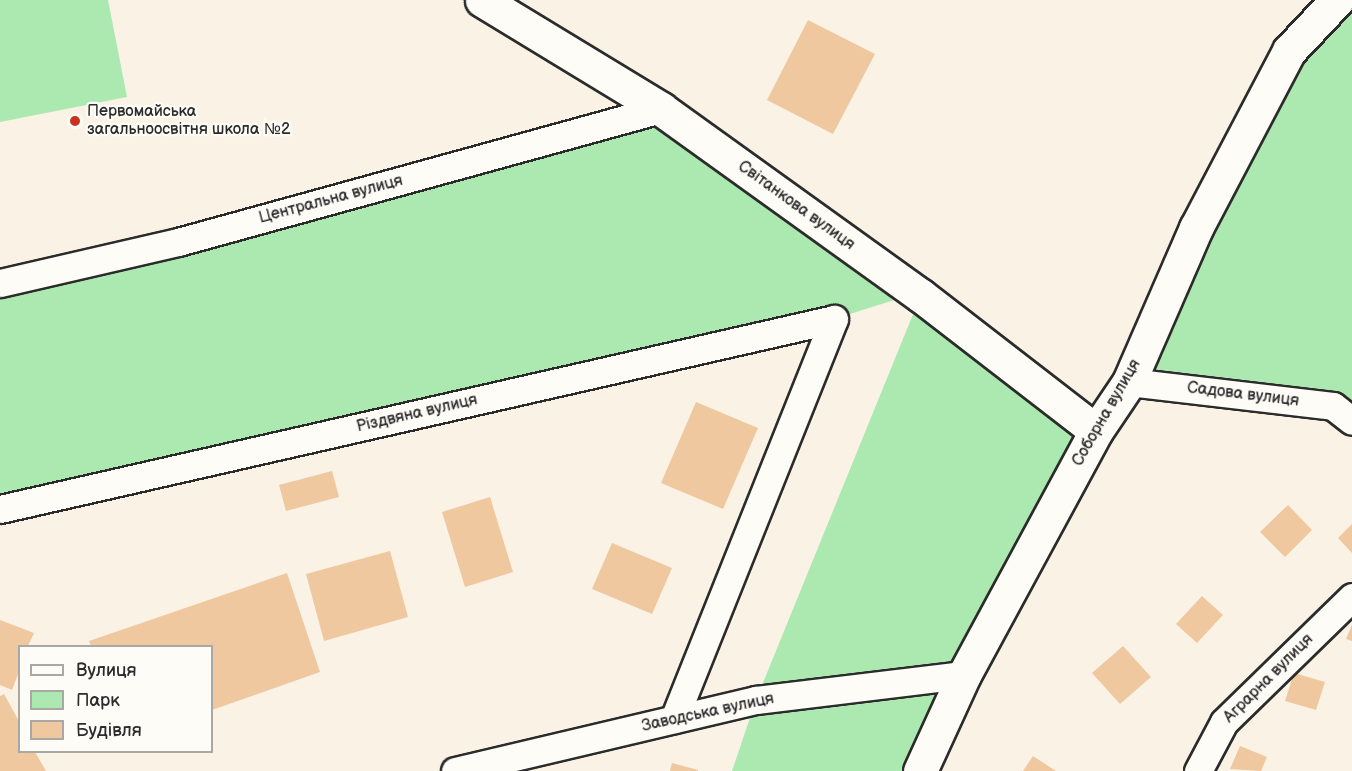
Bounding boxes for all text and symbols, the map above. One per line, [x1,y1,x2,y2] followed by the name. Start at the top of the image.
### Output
[87,102,290,140] place label: Первомайська загальноосвітня школа №2
[68,114,82,128] marker: Первомайська загальноосвітня школа №2
[734,157,858,255] street label: Світанкова вулиця
[257,172,405,228] street label: Центральна вулиця
[1069,356,1145,470] street label: Соборна вулиця
[1186,379,1300,411] street label: Садова вулиця
[355,391,479,437] street label: Різдвяна вулиця
[1220,630,1318,728] street label: Аграрна вулиця
[18,645,213,753] legend
[76,660,137,681] text: Вулиця
[76,690,120,711] text: Парк
[640,690,776,736] street label: Заводська вулиця
[76,720,142,741] text: Будівля

